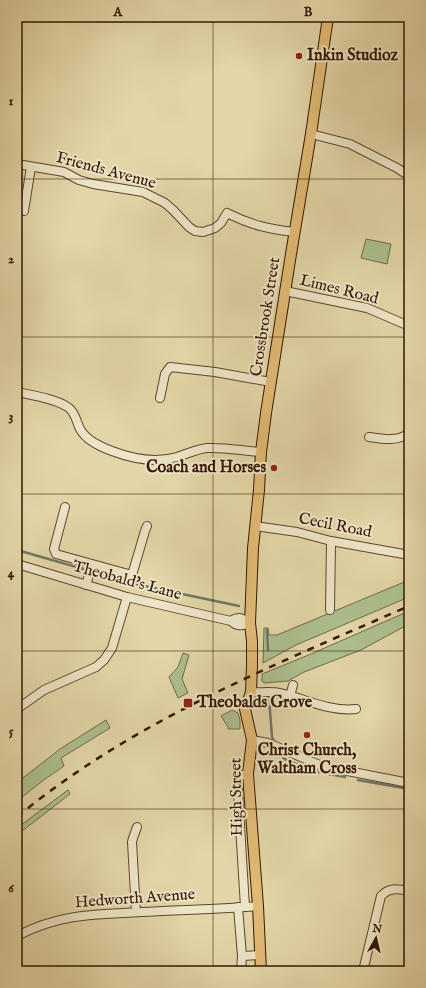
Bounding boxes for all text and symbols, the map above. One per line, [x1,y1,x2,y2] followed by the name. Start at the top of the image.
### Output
[113,4,124,21] text: A
[304,4,313,21] text: B
[307,46,399,66] place label: Inkin Studioz
[294,51,304,61] marker: Inkin Studioz
[9,93,14,110] text: 1
[54,148,158,194] street label: Friends Avenue
[8,251,14,268] text: 2
[247,255,285,378] street label: Crossbrook Street
[297,271,381,310] street label: Limes Road
[9,408,14,425] text: 3
[146,458,266,478] place label: Coach and Horses
[269,463,279,473] marker: Coach and Horses
[297,509,374,543] street label: Cecil Road
[70,557,184,605] street label: Theobald's Lane
[8,565,15,582] text: 4
[196,693,313,713] place label: Theobalds Grove
[182,697,194,709] marker: Theobalds Grove
[9,723,14,740] text: 5
[302,730,312,740] marker: Christ Church, Waltham Cross
[256,741,357,779] place label: Christ Church, Waltham Cross
[226,757,248,836] street label: High Street
[8,880,14,897] text: 6
[74,885,196,913] street label: Hedworth Avenue
[356,918,396,958] north arrow
[371,921,383,937] text: N

